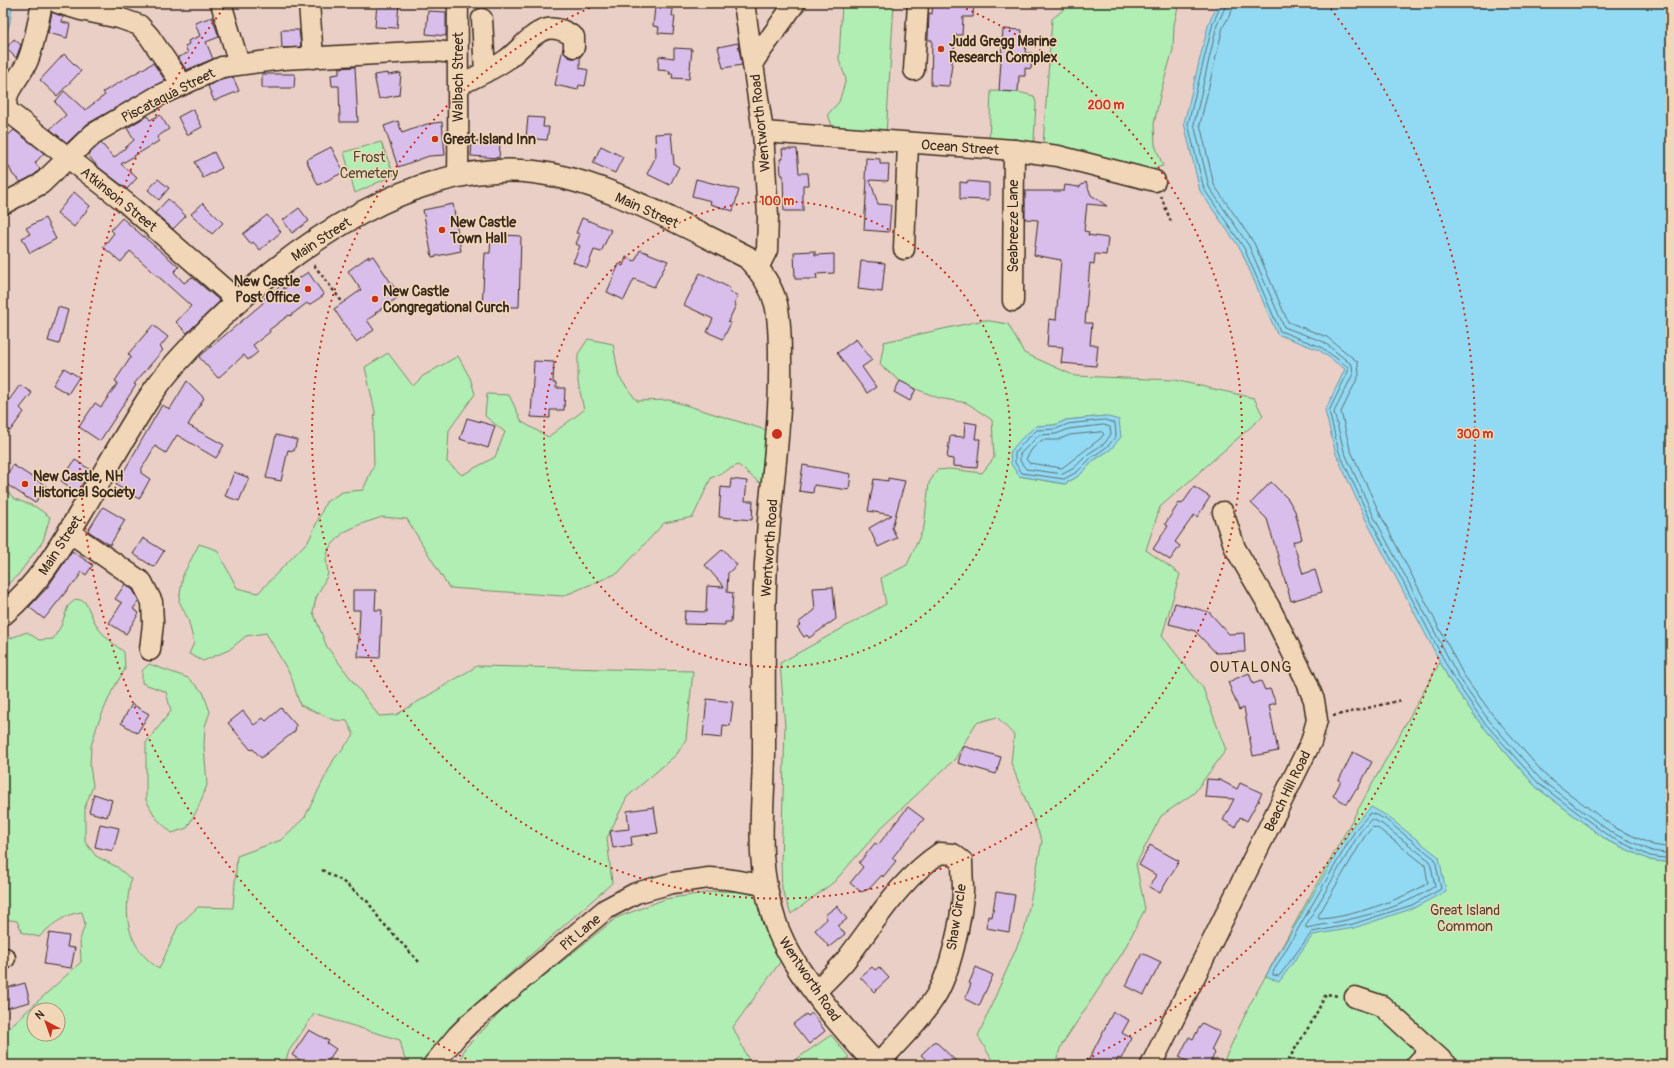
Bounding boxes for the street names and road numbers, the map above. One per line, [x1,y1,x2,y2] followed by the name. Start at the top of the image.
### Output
[450,32,467,122] street label: Walbach Street
[119,64,218,126] street label: Piscataqua Street
[747,73,774,173] street label: Wentworth Road
[920,136,1000,159] street label: Ocean Street
[77,163,160,236] street label: Atkinson Street
[1005,179,1022,273] street label: Seabreeze Lane
[612,189,682,232] street label: Main Street
[288,214,355,265] street label: Main Street
[758,498,781,598] street label: Wentworth Road
[35,512,86,578] street label: Main Street
[1260,748,1314,835] street label: Beach Hill Road
[943,882,970,952] street label: Shaw Circle
[557,910,604,954] street label: Pit Lane
[775,934,844,1025] street label: Wentworth Road

